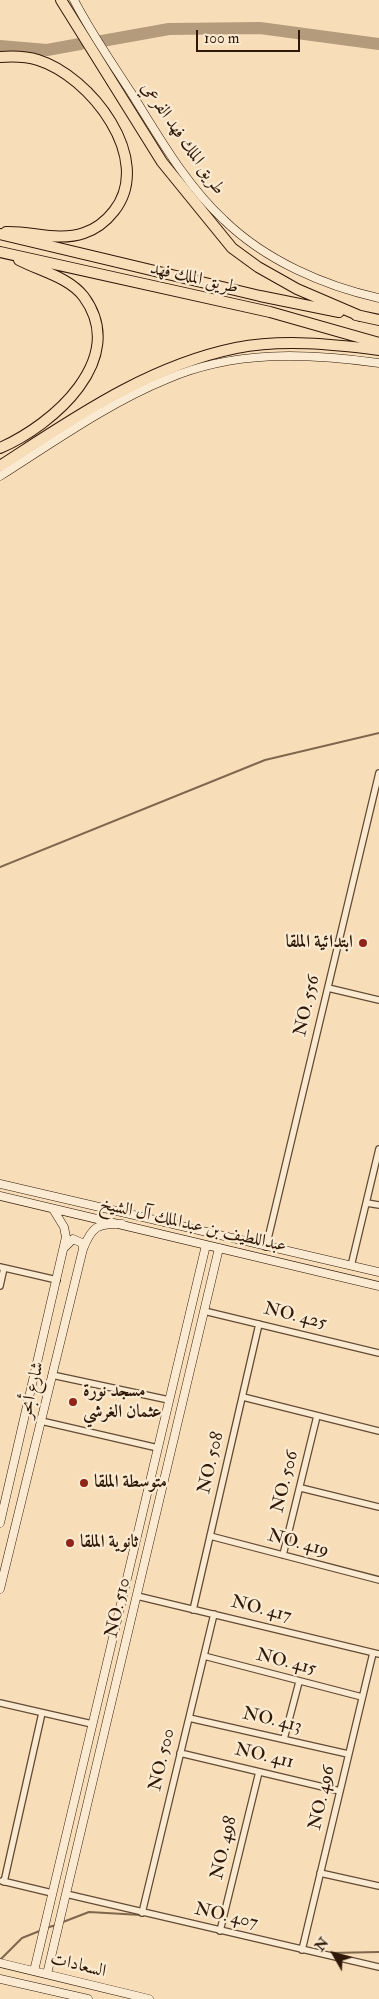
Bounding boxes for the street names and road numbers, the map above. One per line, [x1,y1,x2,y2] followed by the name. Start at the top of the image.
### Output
[135,78,229,200] street label: طريق الملك فهد الفرعي
[148,258,240,300] street label: طريق الملك فهد
[290,973,326,1039] street label: NO. 556
[97,1194,289,1258] street label: عبداللطيف بن عبدالملك آل الشيخ
[261,1299,329,1335] street label: NO. 425
[16,1360,50,1420] street label: شارع أبحر
[194,1430,230,1496] street label: NO. 508
[268,1449,304,1515] street label: NO. 506
[265,1525,331,1563] street label: NO. 419
[102,1576,136,1640] street label: NO. 510
[229,1592,293,1628] street label: NO. 417
[254,1645,318,1681] street label: NO. 415
[240,1704,304,1738] street label: NO. 413
[145,1727,181,1793] street label: NO. 500
[232,1740,296,1774] street label: NO. 411
[305,1764,341,1832] street label: NO. 496
[207,1814,243,1882] street label: NO. 498
[192,1899,260,1935] street label: NO. 407
[48,1949,108,1983] street label: السعادات

